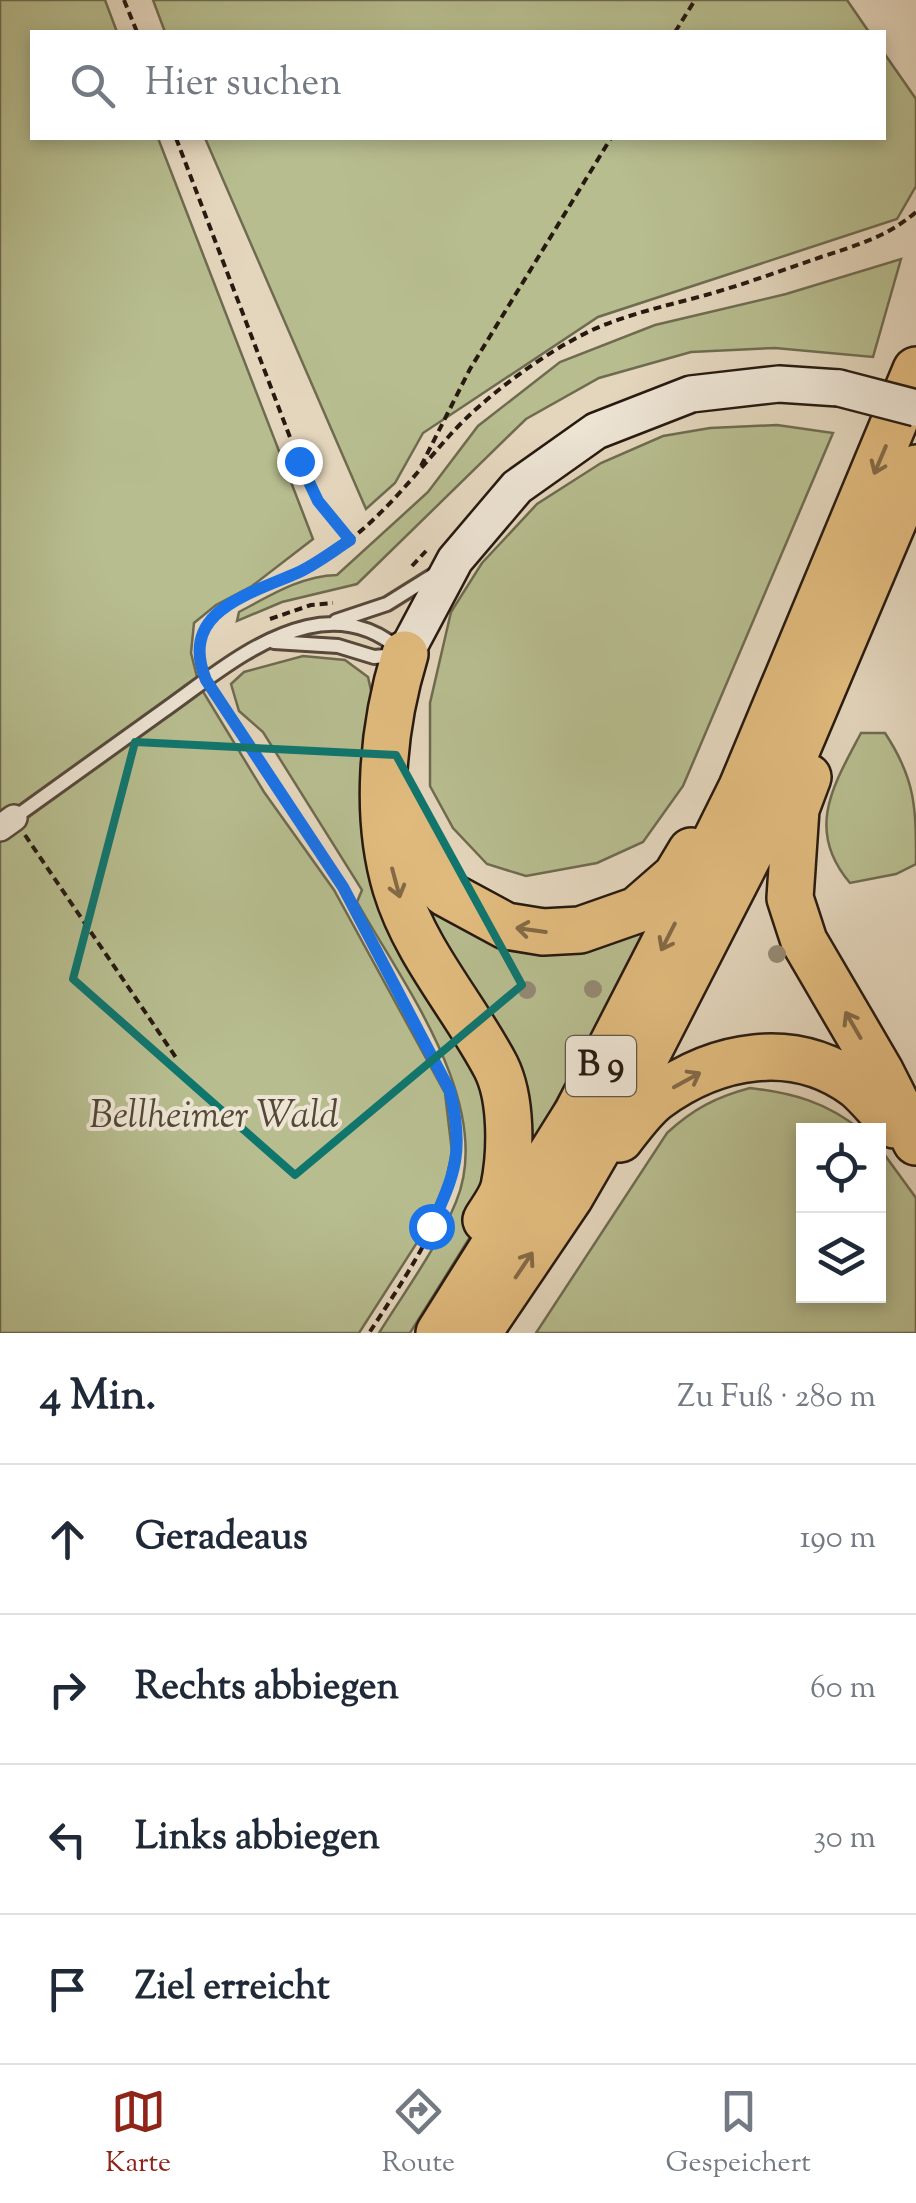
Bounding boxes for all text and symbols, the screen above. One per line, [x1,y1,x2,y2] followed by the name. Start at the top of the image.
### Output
[30,30,886,140] search box
[65,58,120,113] icon: search
[145,58,342,112] text: Hier suchen
[277,439,323,485] route end
[870,444,888,475] one-way arrow
[388,867,406,899] one-way arrow
[515,920,547,938] one-way arrow
[657,922,676,952] one-way arrow
[843,1011,863,1040] one-way arrow
[566,1036,636,1096] road number: B 9
[672,1069,701,1089] one-way arrow
[90,1091,339,1145] park label: Bellheimer Wald
[796,1123,886,1303] map controls
[796,1123,886,1213] button: locate
[409,1204,455,1250] route start
[796,1213,886,1303] button: layers
[513,1252,534,1280] one-way arrow
[40,1368,156,1428] text: 4 Min.
[677,1375,876,1421] text: Zu Fuß · 280 m
[40,1512,95,1567] icon: ahead
[135,1512,308,1566] text: Geradeaus
[800,1516,876,1562] text: 190 m
[40,1662,95,1717] icon: right
[135,1662,399,1716] text: Rechts abbiegen
[810,1666,876,1712] text: 60 m
[40,1812,95,1867] icon: left
[135,1812,380,1866] text: Links abbiegen
[813,1816,876,1862] text: 30 m
[40,1962,95,2017] icon: arrive
[135,1962,330,2016] text: Ziel erreicht
[105,2084,171,2184] tab: Karte
[382,2084,455,2184] tab: Route
[666,2084,811,2184] tab: Gespeichert

